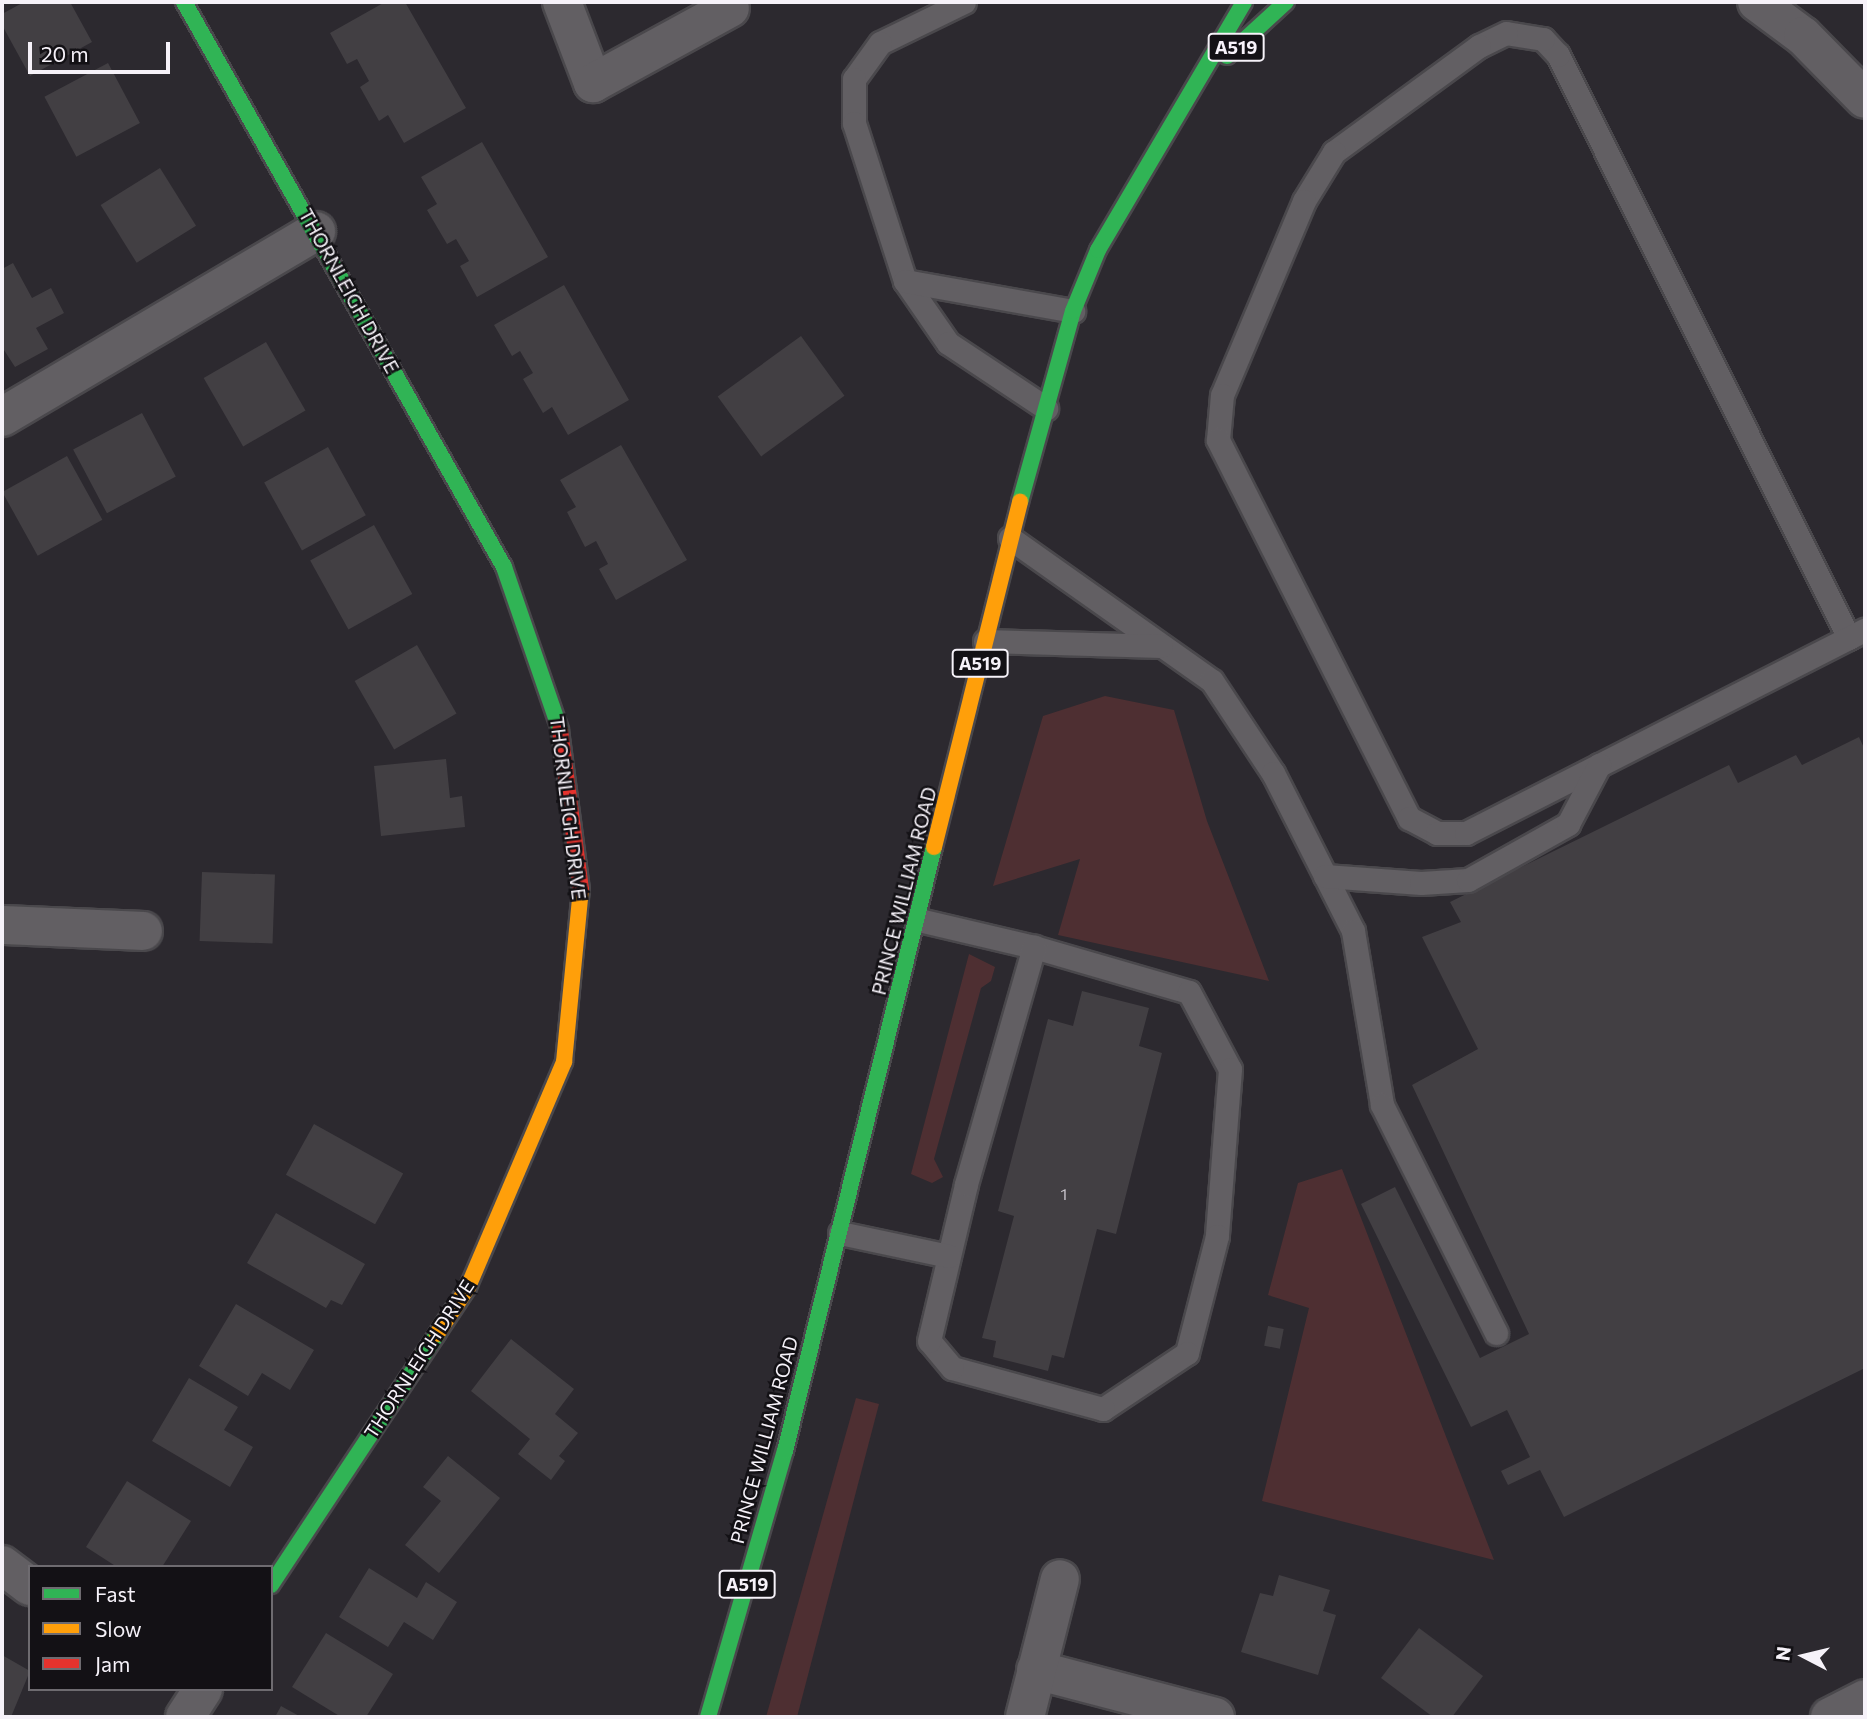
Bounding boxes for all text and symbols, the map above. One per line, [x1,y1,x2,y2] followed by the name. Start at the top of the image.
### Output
[32,28,173,72] scale bar
[1206,32,1266,62] road number: A519
[41,41,89,66] text: 20 m
[294,205,404,377] street label: THORNLEIGH DRIVE
[950,648,1010,678] road number: A519
[545,715,591,901] street label: THORNLEIGH DRIVE
[867,785,941,997] street label: PRINCE WILLIAM ROAD
[1061,1184,1067,1204] house number: 1
[359,1275,479,1443] street label: THORNLEIGH DRIVE
[725,1334,803,1546] street label: PRINCE WILLIAM ROAD
[28,1565,273,1691] legend
[717,1569,777,1598] road number: A519
[95,1581,136,1606] text: Fast
[95,1616,142,1641] text: Slow
[1769,1621,1839,1691] north arrow
[1770,1645,1795,1662] text: N
[95,1651,130,1676] text: Jam

